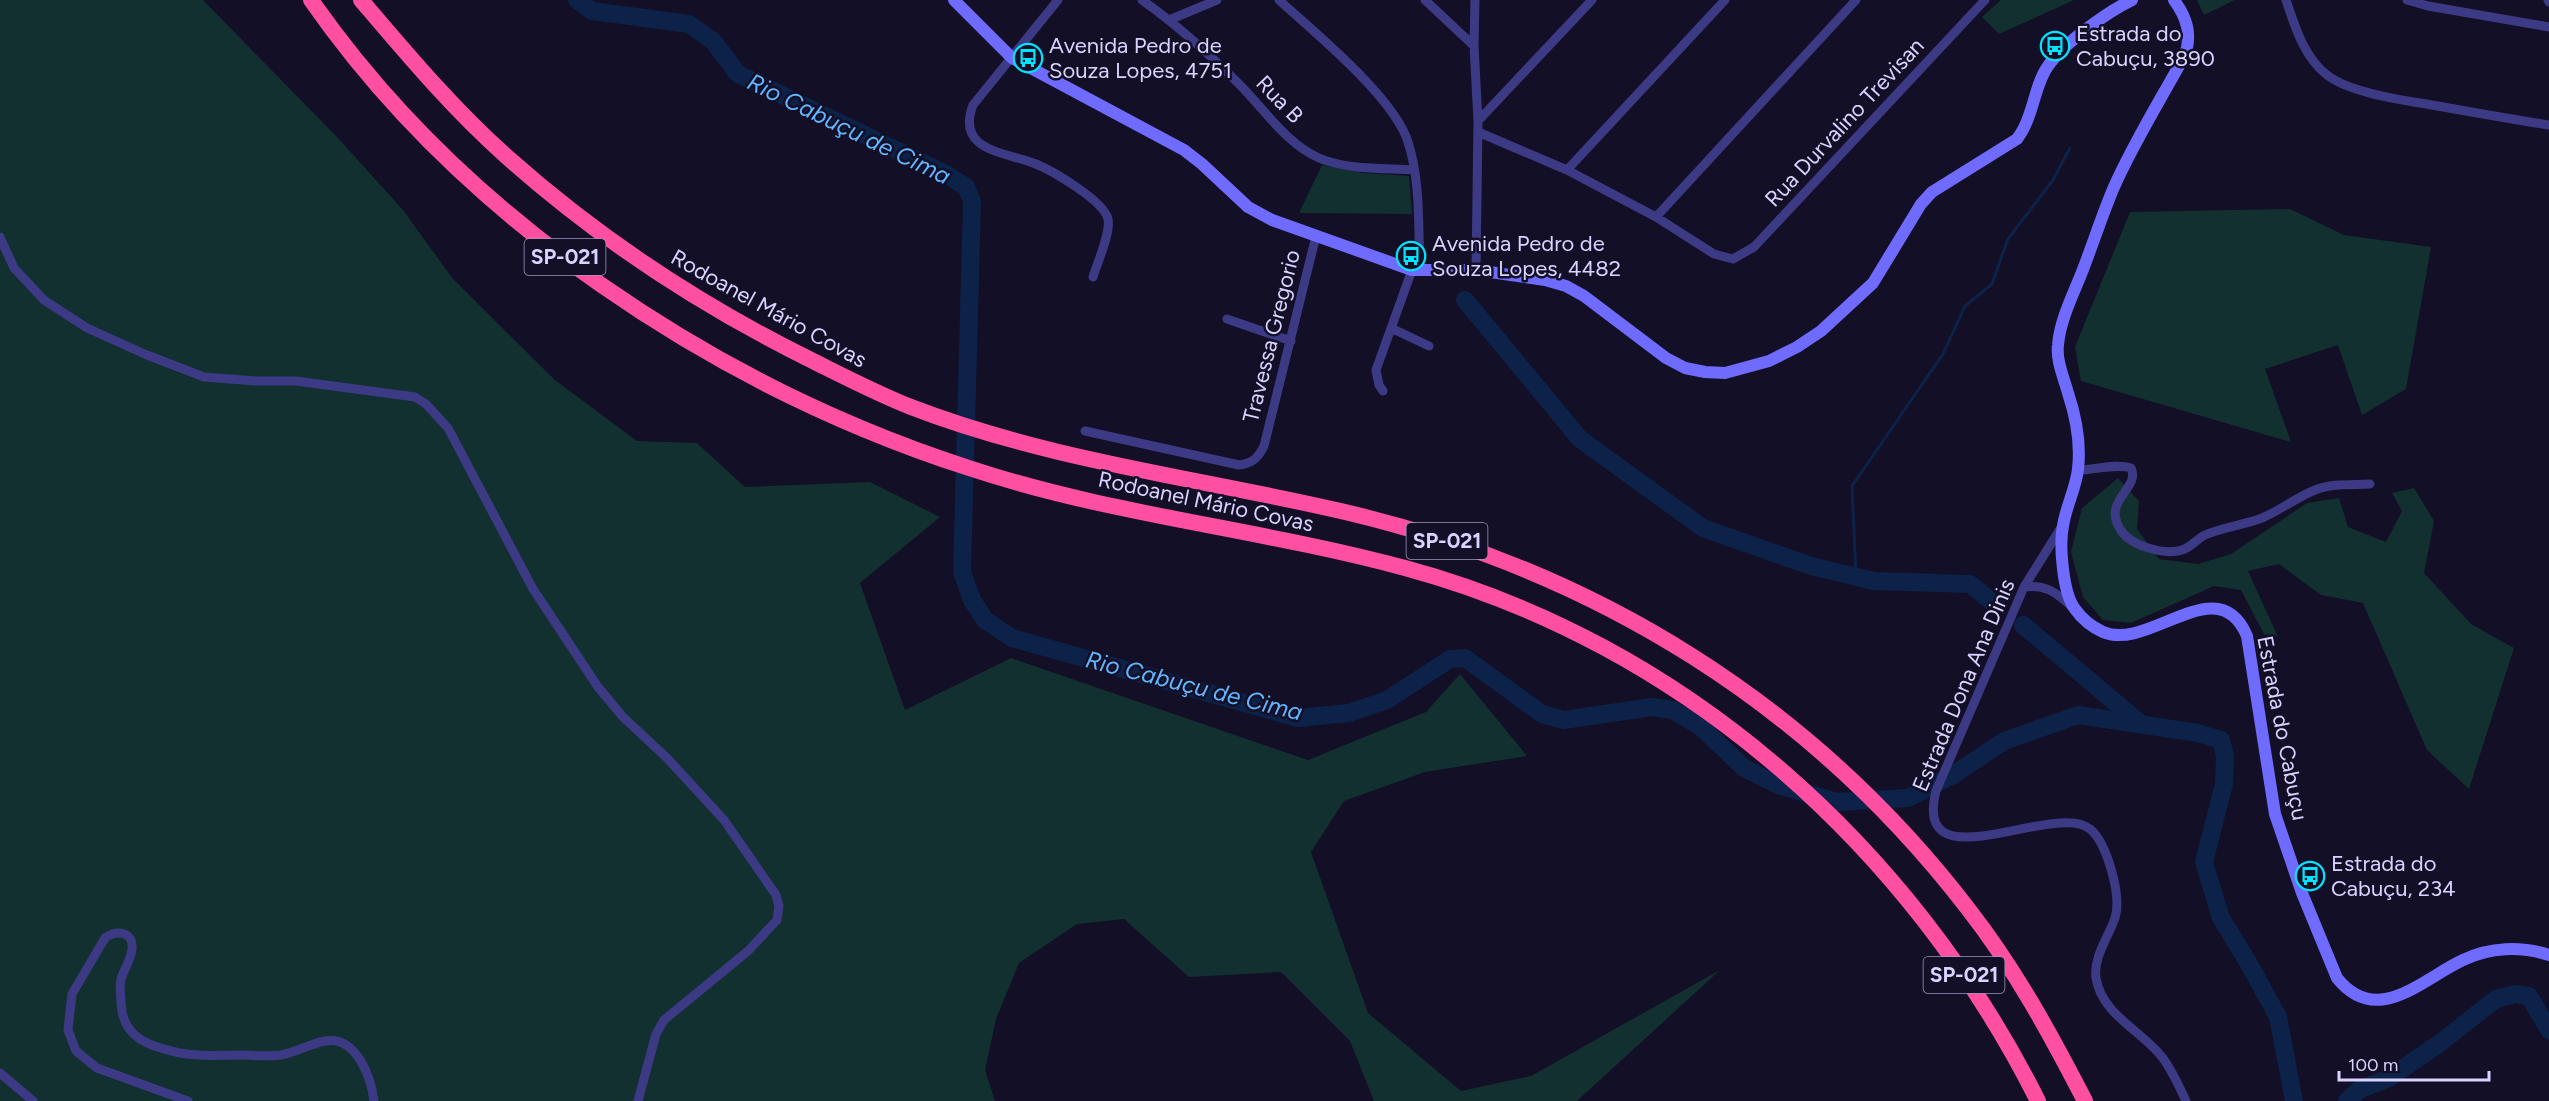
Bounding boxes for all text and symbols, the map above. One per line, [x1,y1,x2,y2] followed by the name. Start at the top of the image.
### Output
[2076,20,2215,72] place label: Estrada do Cabuçu, 3890
[2039,30,2071,62] bus stop icon: Estrada do Cabuçu, 3890
[1049,32,1232,84] place label: Avenida Pedro de Souza Lopes, 4751
[1759,32,1930,212] street label: Rua Durvalino Trevisan
[1012,42,1044,74] bus stop icon: Avenida Pedro de Souza Lopes, 4751
[743,67,955,190] water label: Rio Cabuçu de Cima
[1250,70,1309,129] street label: Rua B
[1432,230,1621,282] place label: Avenida Pedro de Souza Lopes, 4482
[524,239,606,275] road number: SP-021
[1395,240,1427,272] bus stop icon: Avenida Pedro de Souza Lopes, 4482
[666,243,871,373] street label: Rodoanel Mário Covas
[1237,247,1306,425] street label: Travessa Gregorio
[1096,465,1316,538] street label: Rodoanel Mário Covas
[1406,523,1488,559] road number: SP-021
[1906,575,2020,796] street label: Estrada Dona Ana Dinis
[2251,634,2314,823] street label: Estrada do Cabuçu
[1083,645,1305,726] water label: Rio Cabuçu de Cima
[2331,850,2456,902] place label: Estrada do Cabuçu, 234
[2294,860,2326,892] bus stop icon: Estrada do Cabuçu, 234
[1924,957,2004,993] road number: SP-021
[2339,1044,2489,1082] scale bar
[2348,1054,2398,1076] text: 100 m

